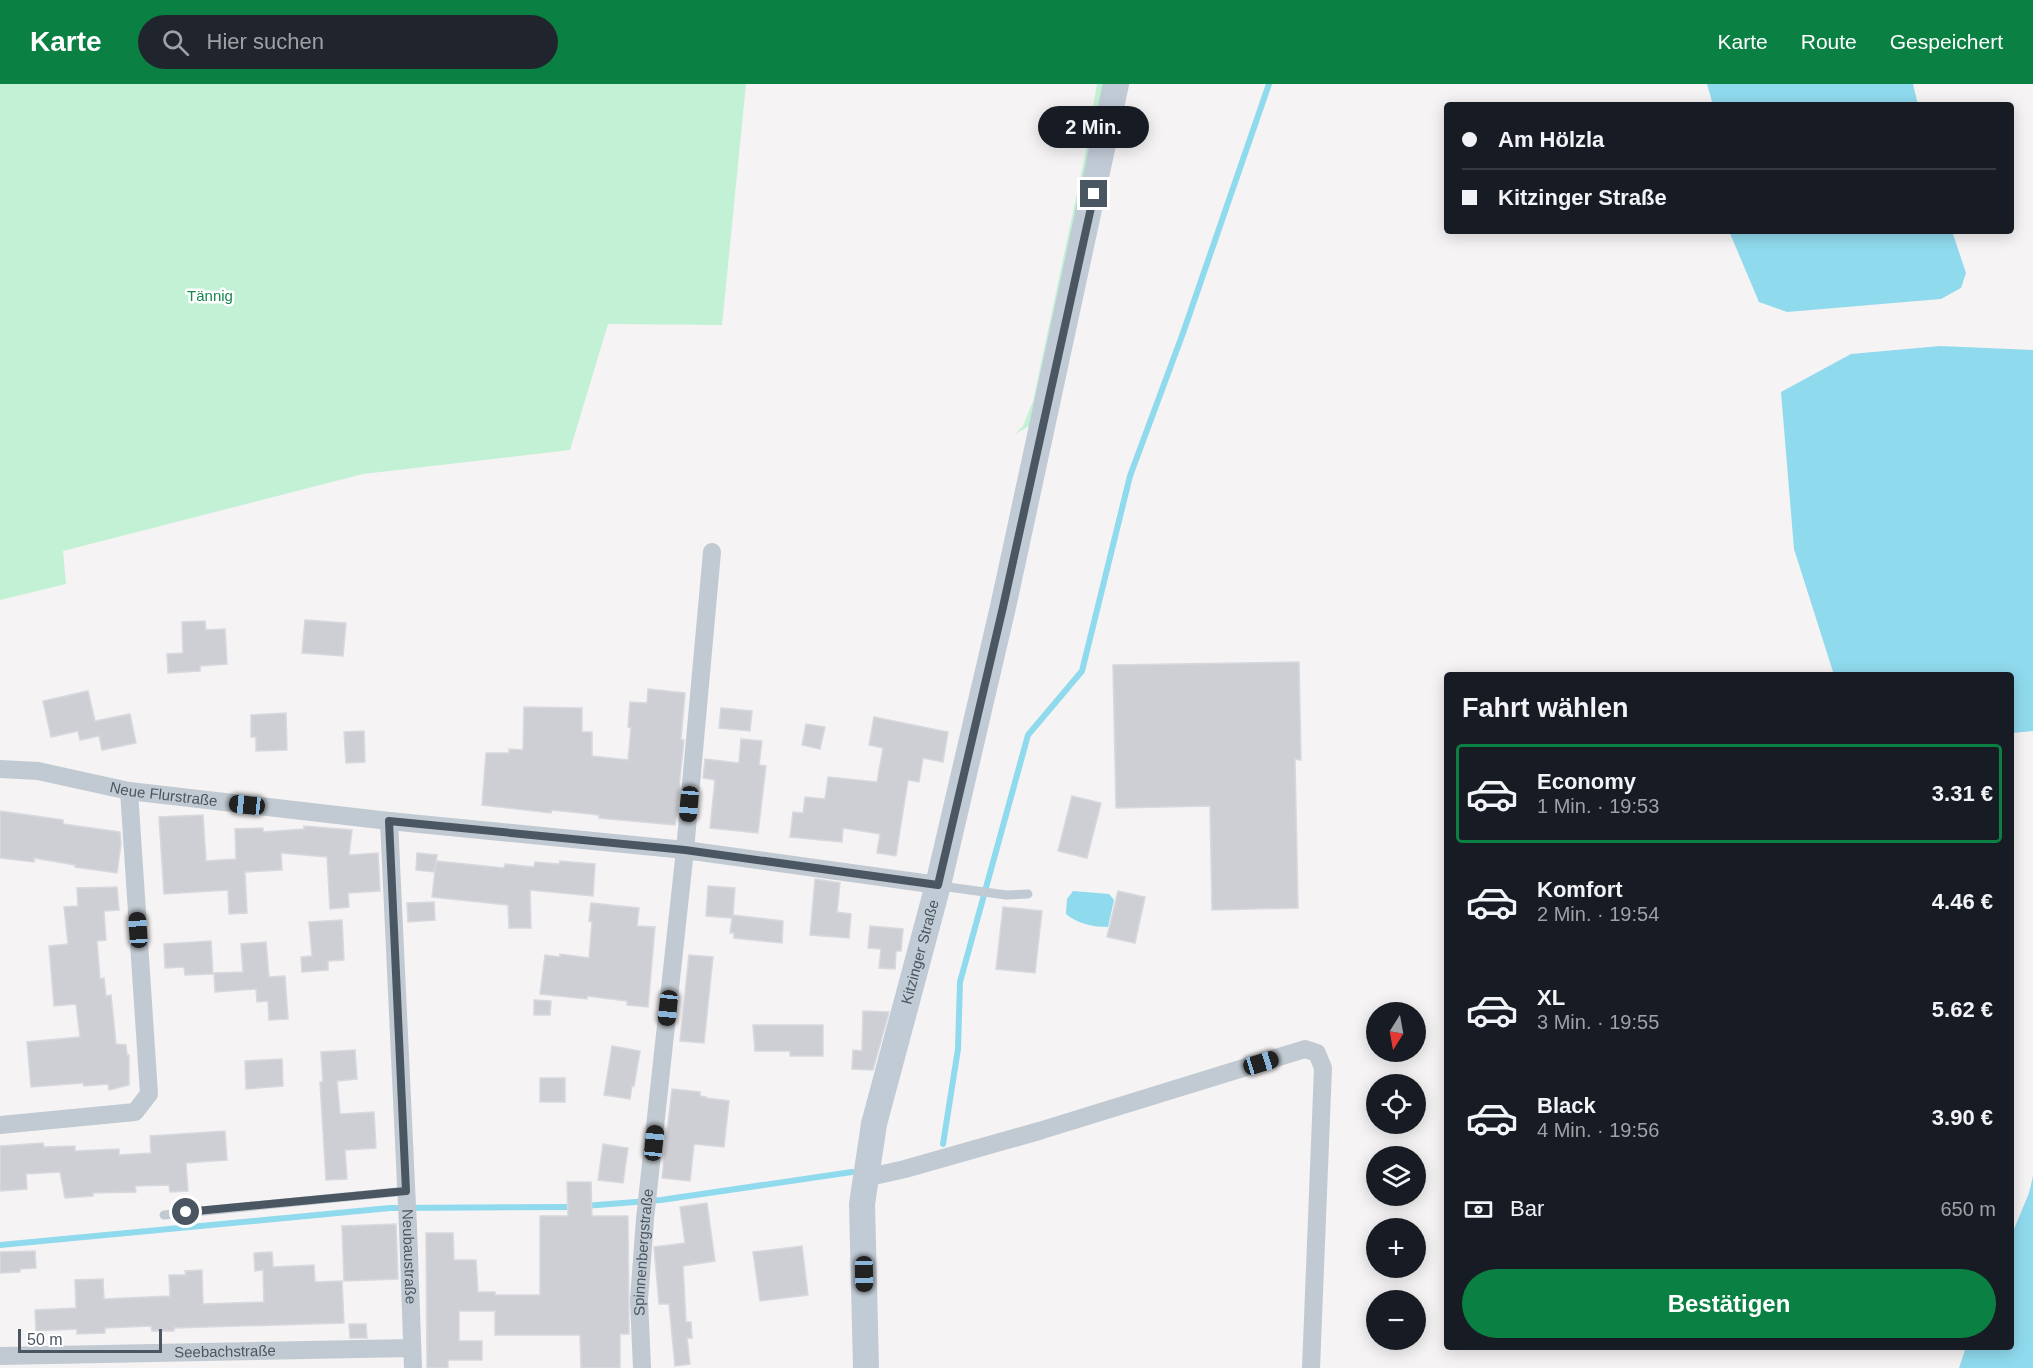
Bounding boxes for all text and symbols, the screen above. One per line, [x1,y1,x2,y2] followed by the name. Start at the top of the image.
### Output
[138,15,558,69] search box
[30,26,102,57] text: Karte
[159,26,192,59] icon: search
[207,29,324,54] text: Hier suchen
[1718,30,1768,53] text: Karte
[1801,30,1857,53] text: Route
[1890,30,2003,53] text: Gespeichert
[1038,107,1150,149] callout: 2 Min.
[1065,116,1122,138] text: 2 Min.
[1498,127,1604,152] text: Am Hölzla
[1080,180,1107,207] route end
[1498,185,1667,210] text: Kitzinger Straße
[187,287,233,304] park label: Tännig
[1462,693,1629,723] text: Fahrt wählen
[1465,767,1519,821] icon: car
[1537,769,1636,794] text: Economy
[108,778,218,809] street label: Neue Flurstraße
[1932,781,1993,806] text: 3.31 €
[678,785,700,823] car
[228,794,266,816] car
[1537,795,1659,817] text: 1 Min. · 19:53
[1465,875,1519,929] icon: car
[1537,877,1623,902] text: Komfort
[1932,889,1993,914] text: 4.46 €
[897,898,942,1006] street label: Kitzinger Straße
[1537,903,1659,925] text: 2 Min. · 19:54
[128,911,148,949] car
[1465,983,1519,1037] icon: car
[1537,985,1565,1010] text: XL
[657,989,679,1027] car
[1932,997,1993,1022] text: 5.62 €
[1366,1002,1426,1062] north arrow
[1366,1002,1426,1350] map controls
[1537,1011,1659,1033] text: 3 Min. · 19:55
[1241,1049,1281,1077] car
[1366,1074,1426,1134] button: locate
[1465,1091,1519,1145] icon: car
[1537,1093,1596,1118] text: Black
[1932,1105,1993,1130] text: 3.90 €
[1537,1119,1659,1141] text: 4 Min. · 19:56
[643,1124,665,1162] car
[1366,1146,1426,1206] button: layers
[630,1188,656,1316] street label: Spinnenbergstraße
[1462,1193,1495,1226] icon: cash
[1510,1196,1544,1221] text: Bar
[172,1198,199,1225] route start
[1940,1198,1996,1220] text: 650 m
[399,1209,420,1304] street label: Neubaustraße
[1366,1218,1426,1278] button: +
[855,1256,873,1292] car
[1462,1269,1996,1338] button: Bestätigen
[1366,1290,1426,1350] button: −
[18,1326,162,1354] scale bar
[27,1331,63,1348] text: 50 m
[174,1342,276,1361] street label: Seebachstraße

